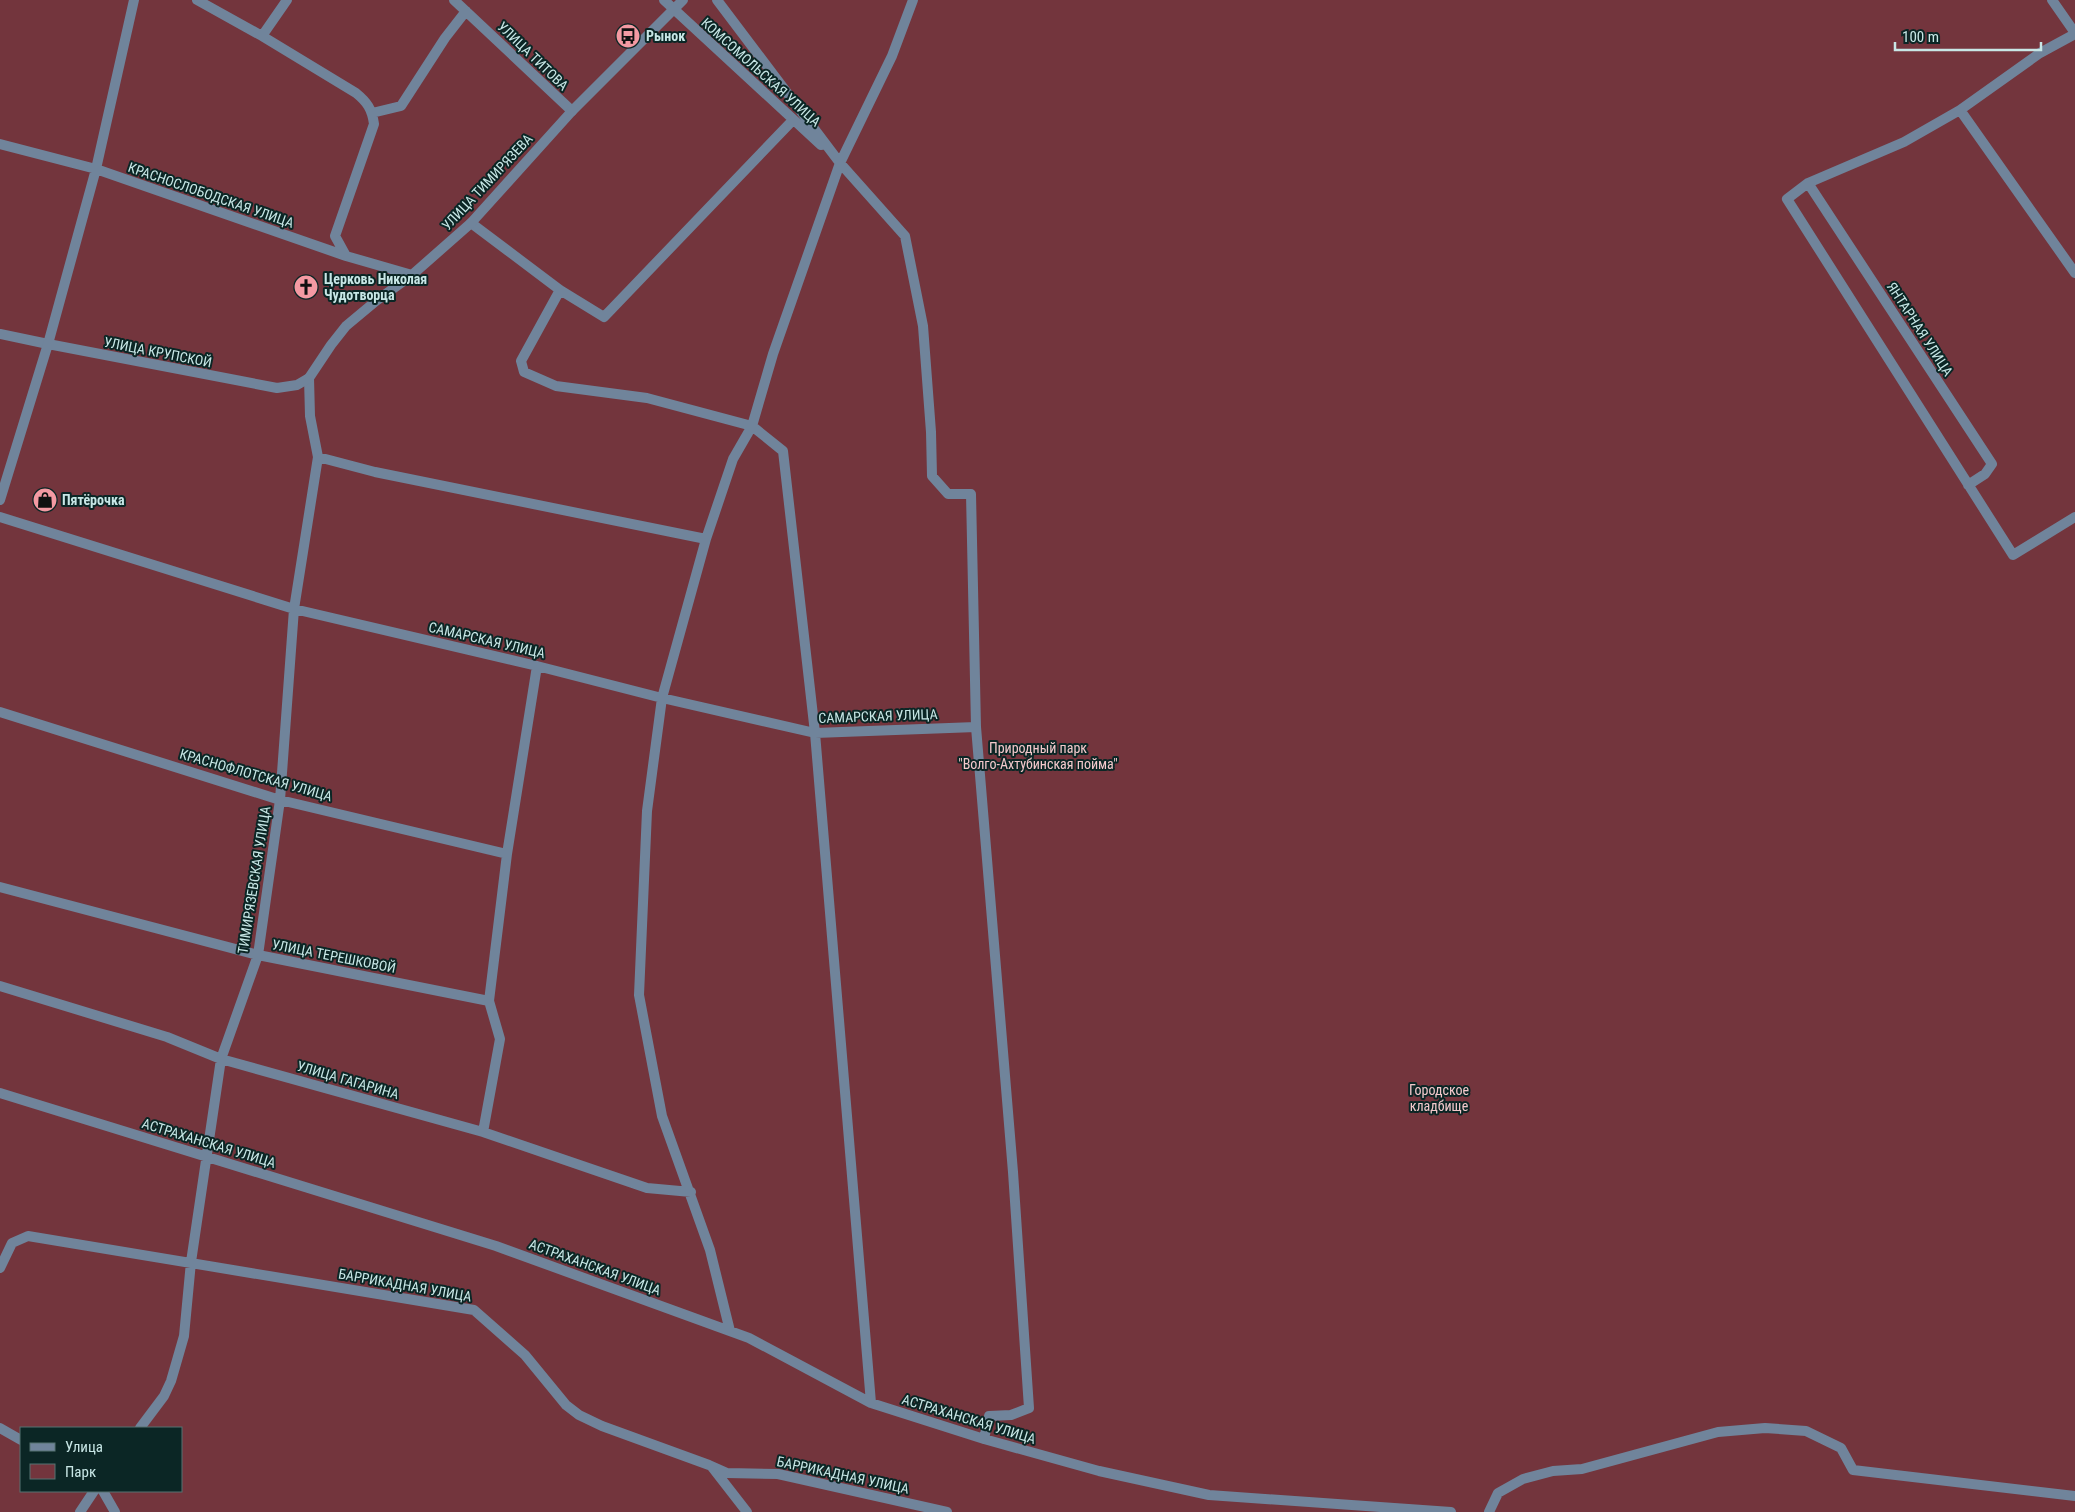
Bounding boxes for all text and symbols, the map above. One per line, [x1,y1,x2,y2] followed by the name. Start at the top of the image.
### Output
[698,14,824,130] street label: КОМСОМОЛЬСКАЯ УЛИЦА
[494,18,572,94] street label: УЛИЦА ТИТОВА
[1895,20,2041,52] scale bar
[615,23,641,49] bus stop icon: Рынок
[646,28,685,44] place label: Рынок
[1902,28,1939,46] text: 100 m
[438,131,536,233] street label: УЛИЦА ТИМИРЯЗЕВА
[126,159,296,231] street label: КРАСНОСЛОБОДСКАЯ УЛИЦА
[324,271,427,303] place label: Церковь Николая Чудотворца
[293,274,319,300] church icon: Церковь Николая Чудотворца
[1884,279,1956,379] street label: ЯНТАРНАЯ УЛИЦА
[103,334,213,370] street label: УЛИЦА КРУПСКОЙ
[32,487,58,513] shop icon: Пятёрочка
[62,492,125,508] place label: Пятёрочка
[427,619,547,661] street label: САМАРСКАЯ УЛИЦА
[818,706,938,726] street label: САМАРСКАЯ УЛИЦА
[958,740,1118,772] park label: Природный парк "Волго-Ахтубинская пойма"
[178,746,334,804] street label: КРАСНОФЛОТСКАЯ УЛИЦА
[234,805,274,955] street label: ТИМИРЯЗЕВСКАЯ УЛИЦА
[271,936,397,976] street label: УЛИЦА ТЕРЕШКОВОЙ
[295,1058,401,1102] street label: УЛИЦА ГАГАРИНА
[1409,1082,1470,1114] park label: Городское кладбище
[140,1115,278,1171] street label: АСТРАХАНСКАЯ УЛИЦА
[527,1236,663,1298] street label: АСТРАХАНСКАЯ УЛИЦА
[337,1265,473,1305] street label: БАРРИКАДНАЯ УЛИЦА
[900,1391,1038,1447] street label: АСТРАХАНСКАЯ УЛИЦА
[20,1427,182,1492] legend
[65,1438,103,1456] text: Улица
[775,1453,911,1497] street label: БАРРИКАДНАЯ УЛИЦА
[65,1463,96,1481] text: Парк

